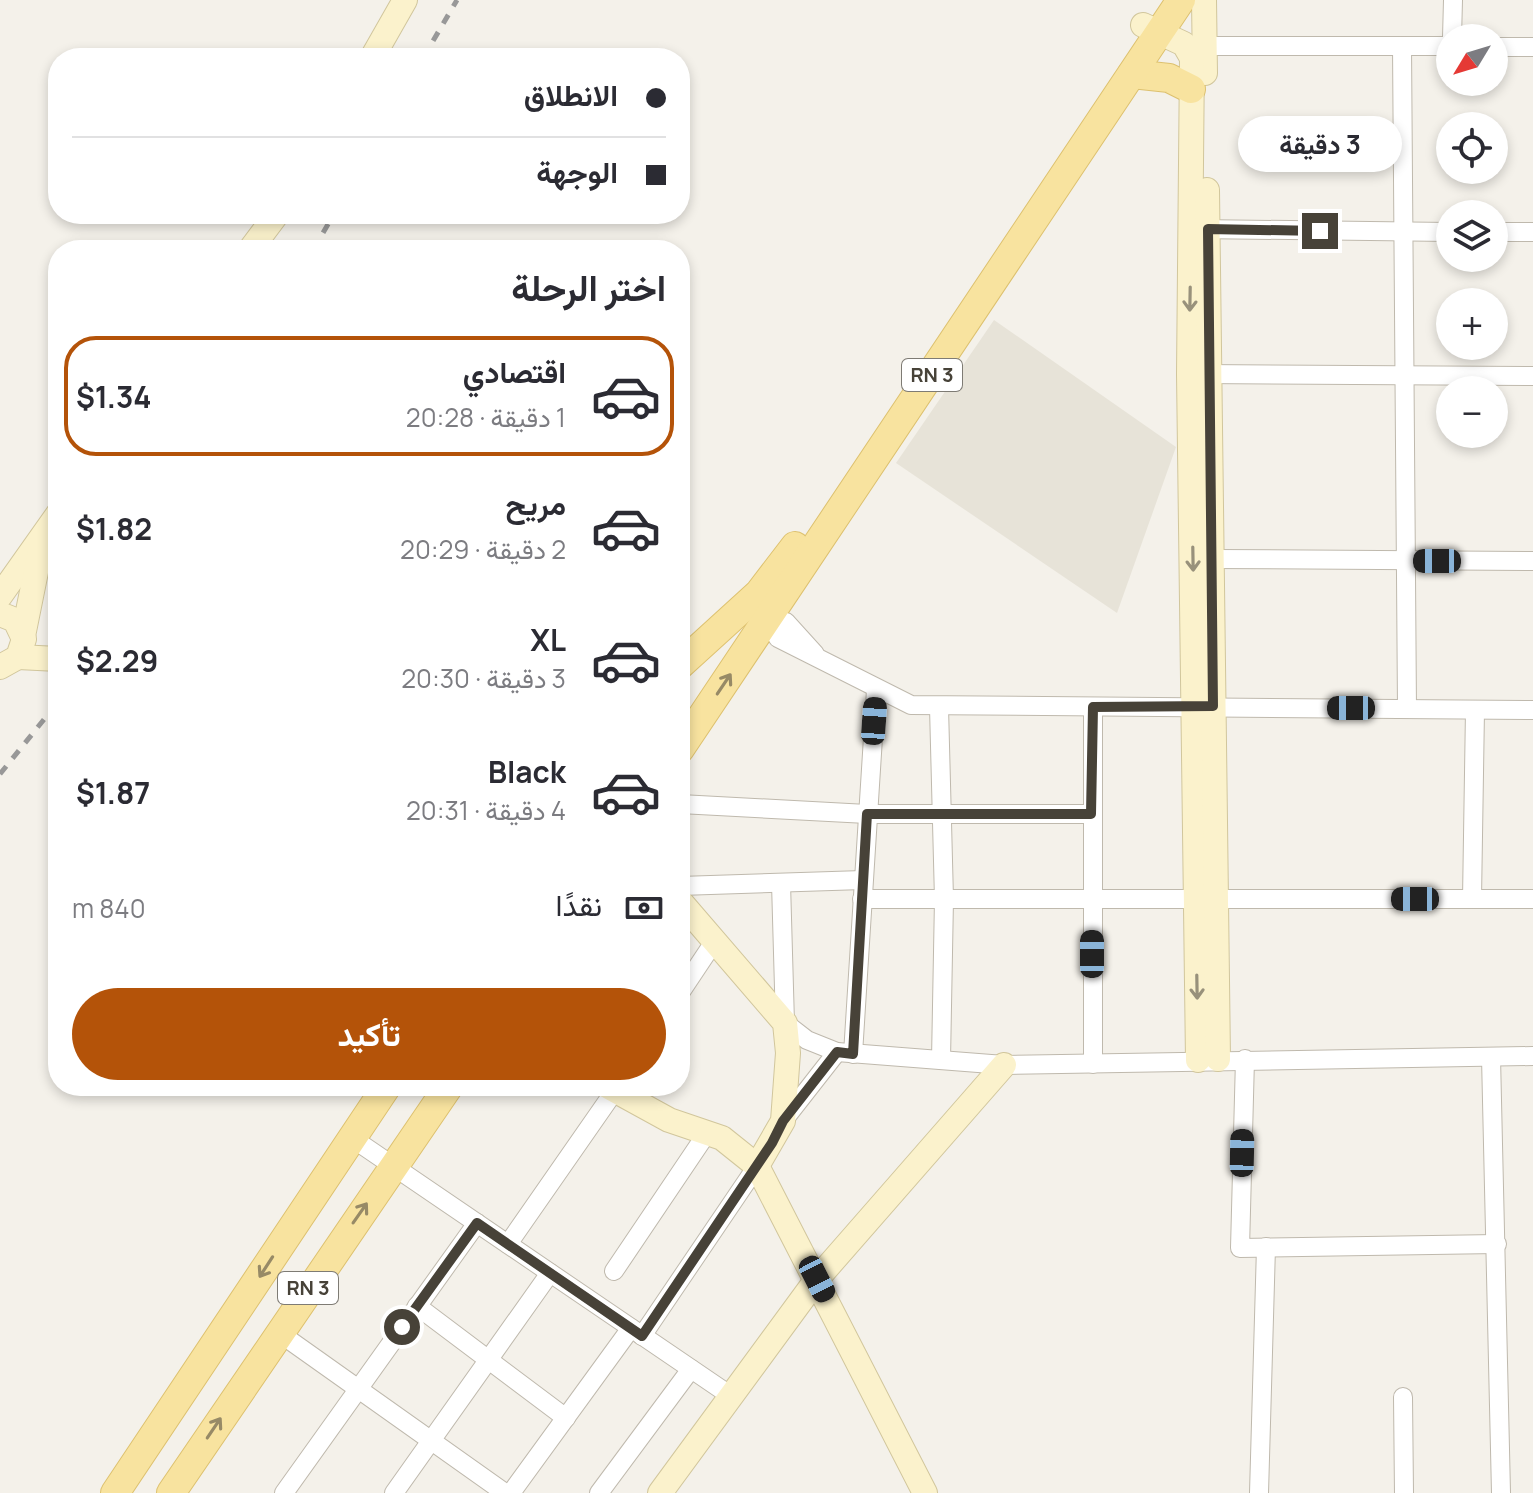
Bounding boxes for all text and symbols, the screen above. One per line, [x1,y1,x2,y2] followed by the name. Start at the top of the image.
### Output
[1436,24,1508,96] north arrow
[1436,24,1508,448] map controls
[524,74,618,115] text: الانطلاق
[1436,112,1508,184] button: locate
[1238,115,1402,171] callout: 3 دقيقة
[1279,126,1361,162] text: 3 دقيقة
[536,151,618,192] text: الوجهة
[1436,200,1508,272] button: layers
[1302,213,1338,249] route end
[511,263,666,312] text: اختر الرحلة
[1182,285,1198,312] one-way arrow
[1436,288,1508,360] button: +
[463,351,566,392] text: اقتصادي
[902,359,962,391] road number: RN 3
[590,360,662,432] icon: car
[76,376,152,417] text: $1.34
[1436,376,1508,448] button: −
[406,399,566,435] text: 1 دقيقة · 20:28
[506,483,566,524] text: مريح
[590,492,662,564] icon: car
[76,508,152,549] text: $1.82
[400,531,566,567] text: 2 دقيقة · 20:29
[1185,545,1201,572] one-way arrow
[1413,549,1461,573] car
[530,619,566,660] text: XL
[590,624,662,696] icon: car
[76,640,158,681] text: $2.29
[401,660,566,696] text: 3 دقيقة · 20:30
[716,673,732,696] one-way arrow
[860,696,888,746] car
[1327,696,1375,720] car
[488,751,566,792] text: Black
[590,756,662,828] icon: car
[76,772,150,813] text: $1.87
[406,792,566,828] text: 4 دقيقة · 20:31
[556,884,602,925] text: نقدًا
[622,886,666,930] icon: cash
[1391,887,1439,911] car
[72,890,146,926] text: 840 m
[1080,930,1104,978] car
[1189,973,1205,1000] one-way arrow
[72,988,666,1080] button: تأكيد
[1230,1129,1254,1177] car
[352,1203,368,1225] one-way arrow
[795,1252,839,1306] car
[258,1256,274,1278] one-way arrow
[278,1272,338,1304] road number: RN 3
[384,1309,420,1345] route start
[206,1417,222,1440] one-way arrow

